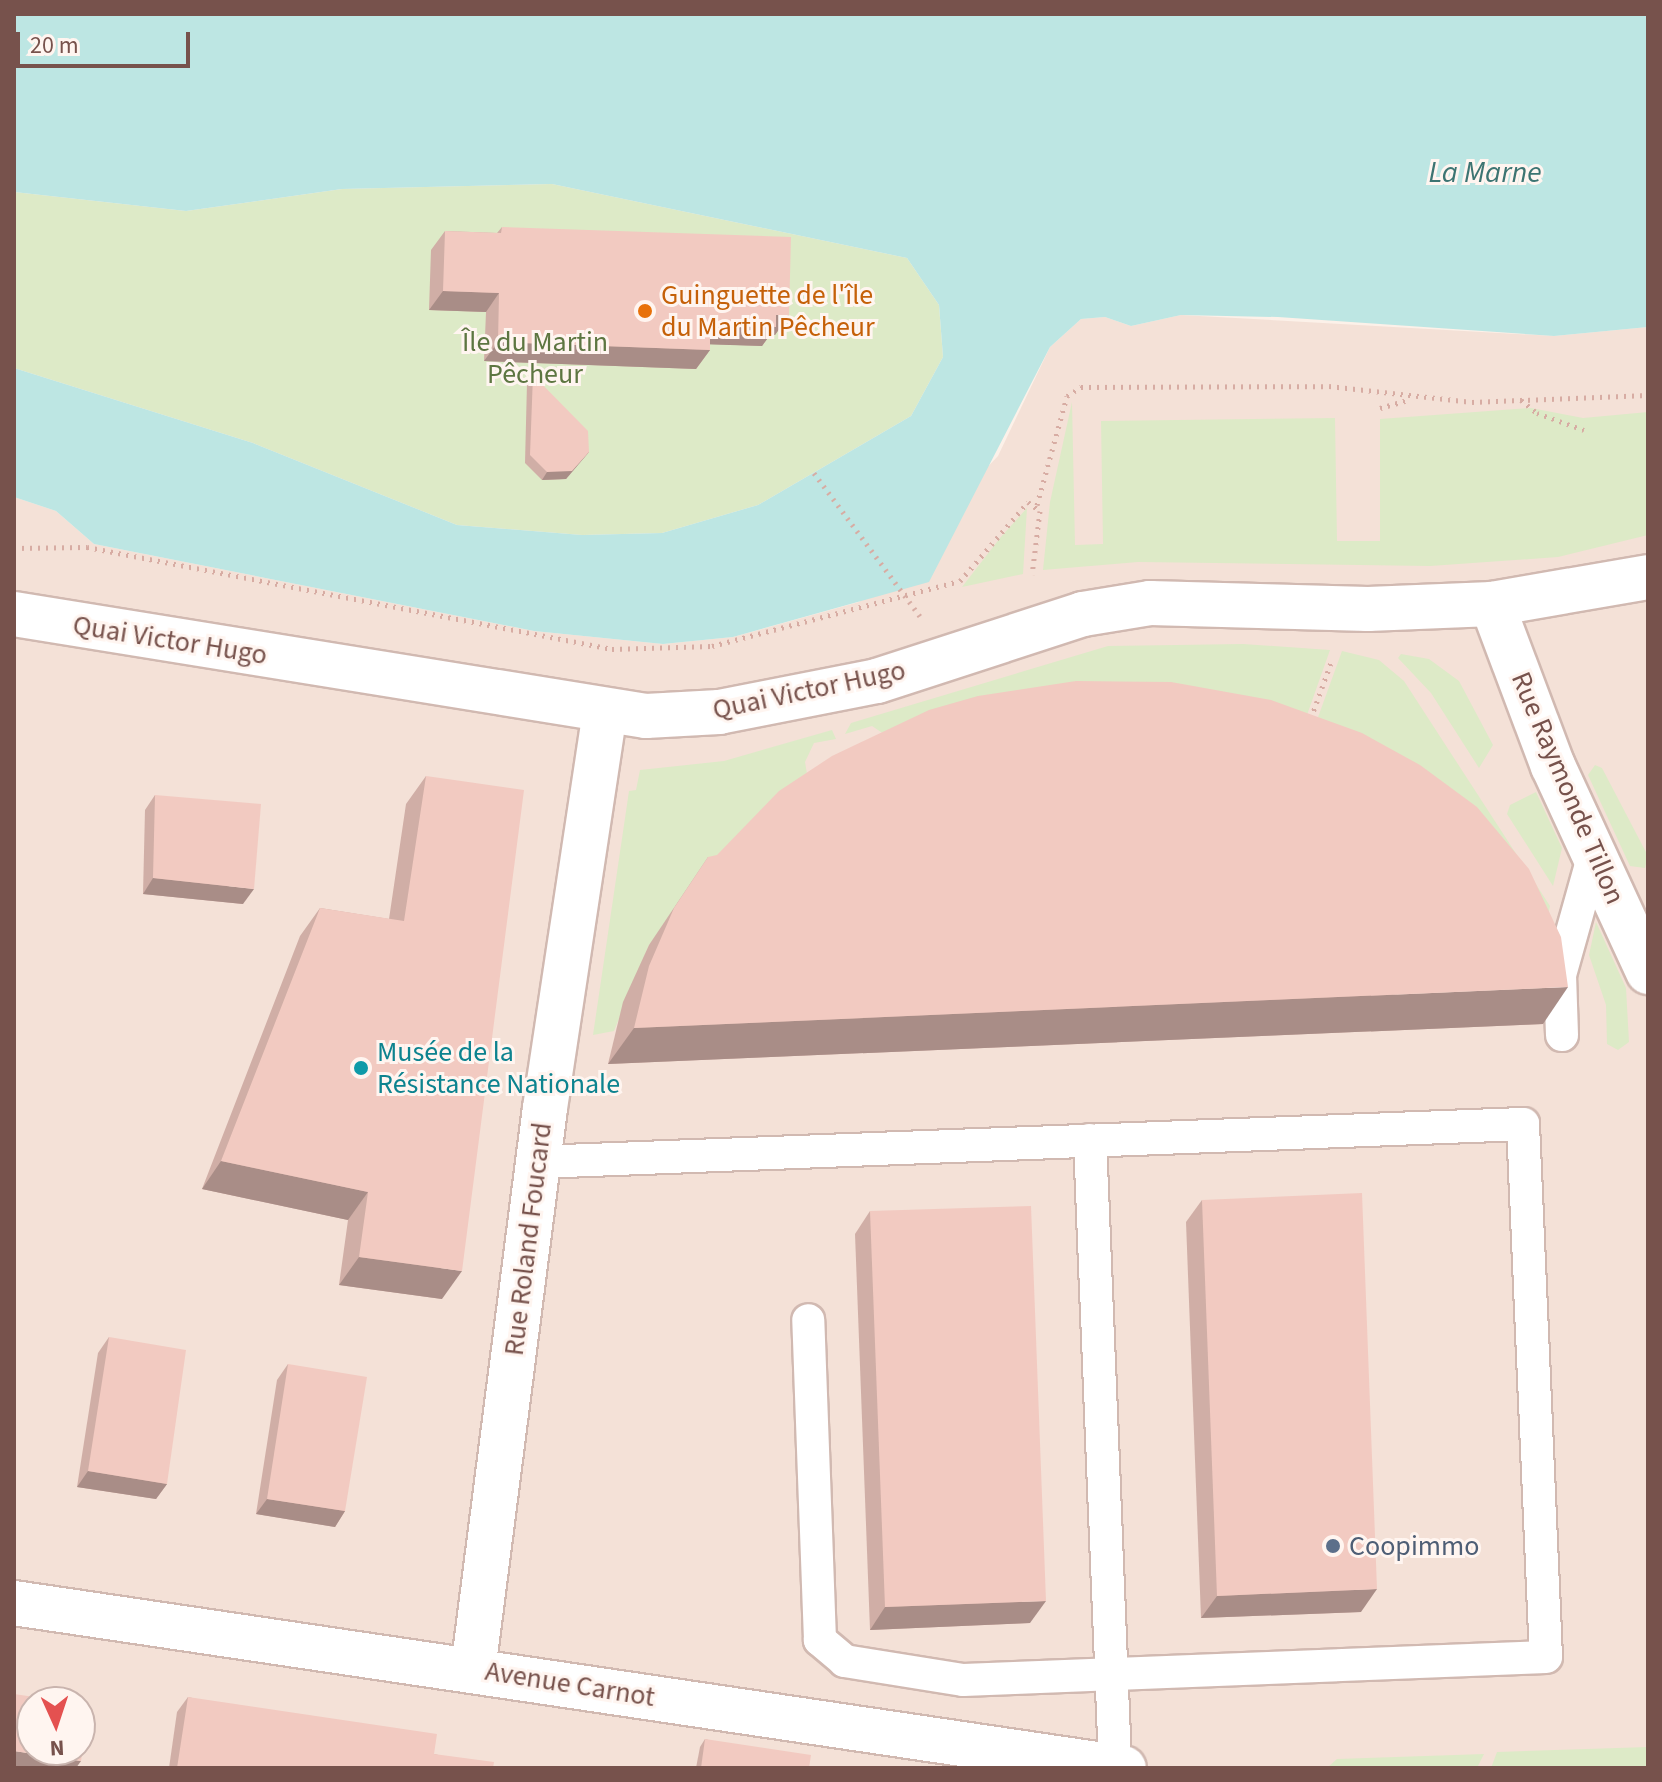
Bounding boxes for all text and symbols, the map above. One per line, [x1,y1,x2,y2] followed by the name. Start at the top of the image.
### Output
[20,16,194,66] scale bar
[30,28,79,63] text: 20 m
[1428,155,1542,191] water label: La Marne
[661,278,875,344] place label: Guinguette de l'île du Martin Pêcheur
[636,302,654,320] marker: Guinguette de l'île du Martin Pêcheur
[462,325,608,391] park label: Île du Martin Pêcheur
[70,608,270,672] street label: Quai Victor Hugo
[710,653,908,727] street label: Quai Victor Hugo
[1504,667,1632,909] street label: Rue Raymonde Tillon
[377,1035,620,1101] place label: Musée de la Résistance Nationale
[352,1059,370,1077] marker: Musée de la Résistance Nationale
[497,1121,559,1357] street label: Rue Roland Foucard
[1349,1529,1479,1563] place label: Coopimmo
[1324,1537,1342,1555] marker: Coopimmo
[483,1654,657,1714] street label: Avenue Carnot
[16,1686,96,1766] north arrow
[49,1732,65,1764] text: N

